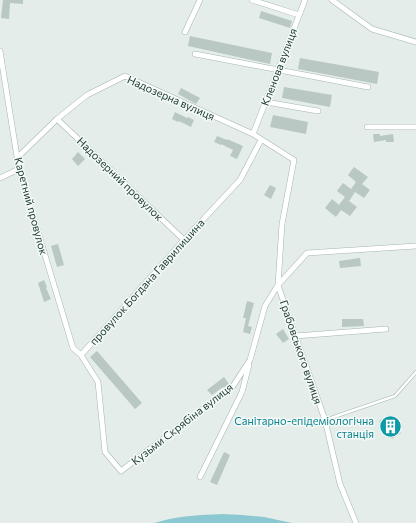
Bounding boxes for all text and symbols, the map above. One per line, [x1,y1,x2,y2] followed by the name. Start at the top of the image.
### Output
[258,26,299,107] street label: Кленова вулиця
[125,72,217,123] street label: Надозерна вулиця
[75,134,166,223] street label: Надозерний провулок
[12,156,51,256] street label: Каретний провулок
[87,216,207,347] street label: провулок Богдана Гаврилишина
[278,298,325,406] street label: Грабовського вулиця
[128,380,235,467] street label: Кузьми Скрябіна вулиця
[234,414,374,440] place label: Санітарно-епідеміологічна станція
[377,414,403,440] building icon: Санітарно-епідеміологічна станція

